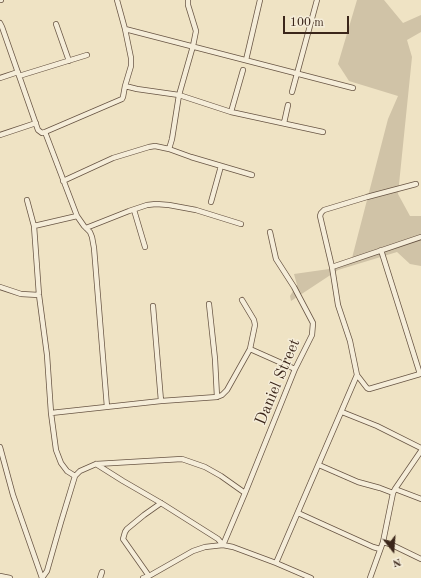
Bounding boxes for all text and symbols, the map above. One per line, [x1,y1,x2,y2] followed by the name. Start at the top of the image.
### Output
[285,8,351,34] scale bar
[290,17,324,29] text: 100 m
[251,336,305,428] street label: Daniel Street
[373,530,413,570] north arrow
[391,555,402,568] text: N

